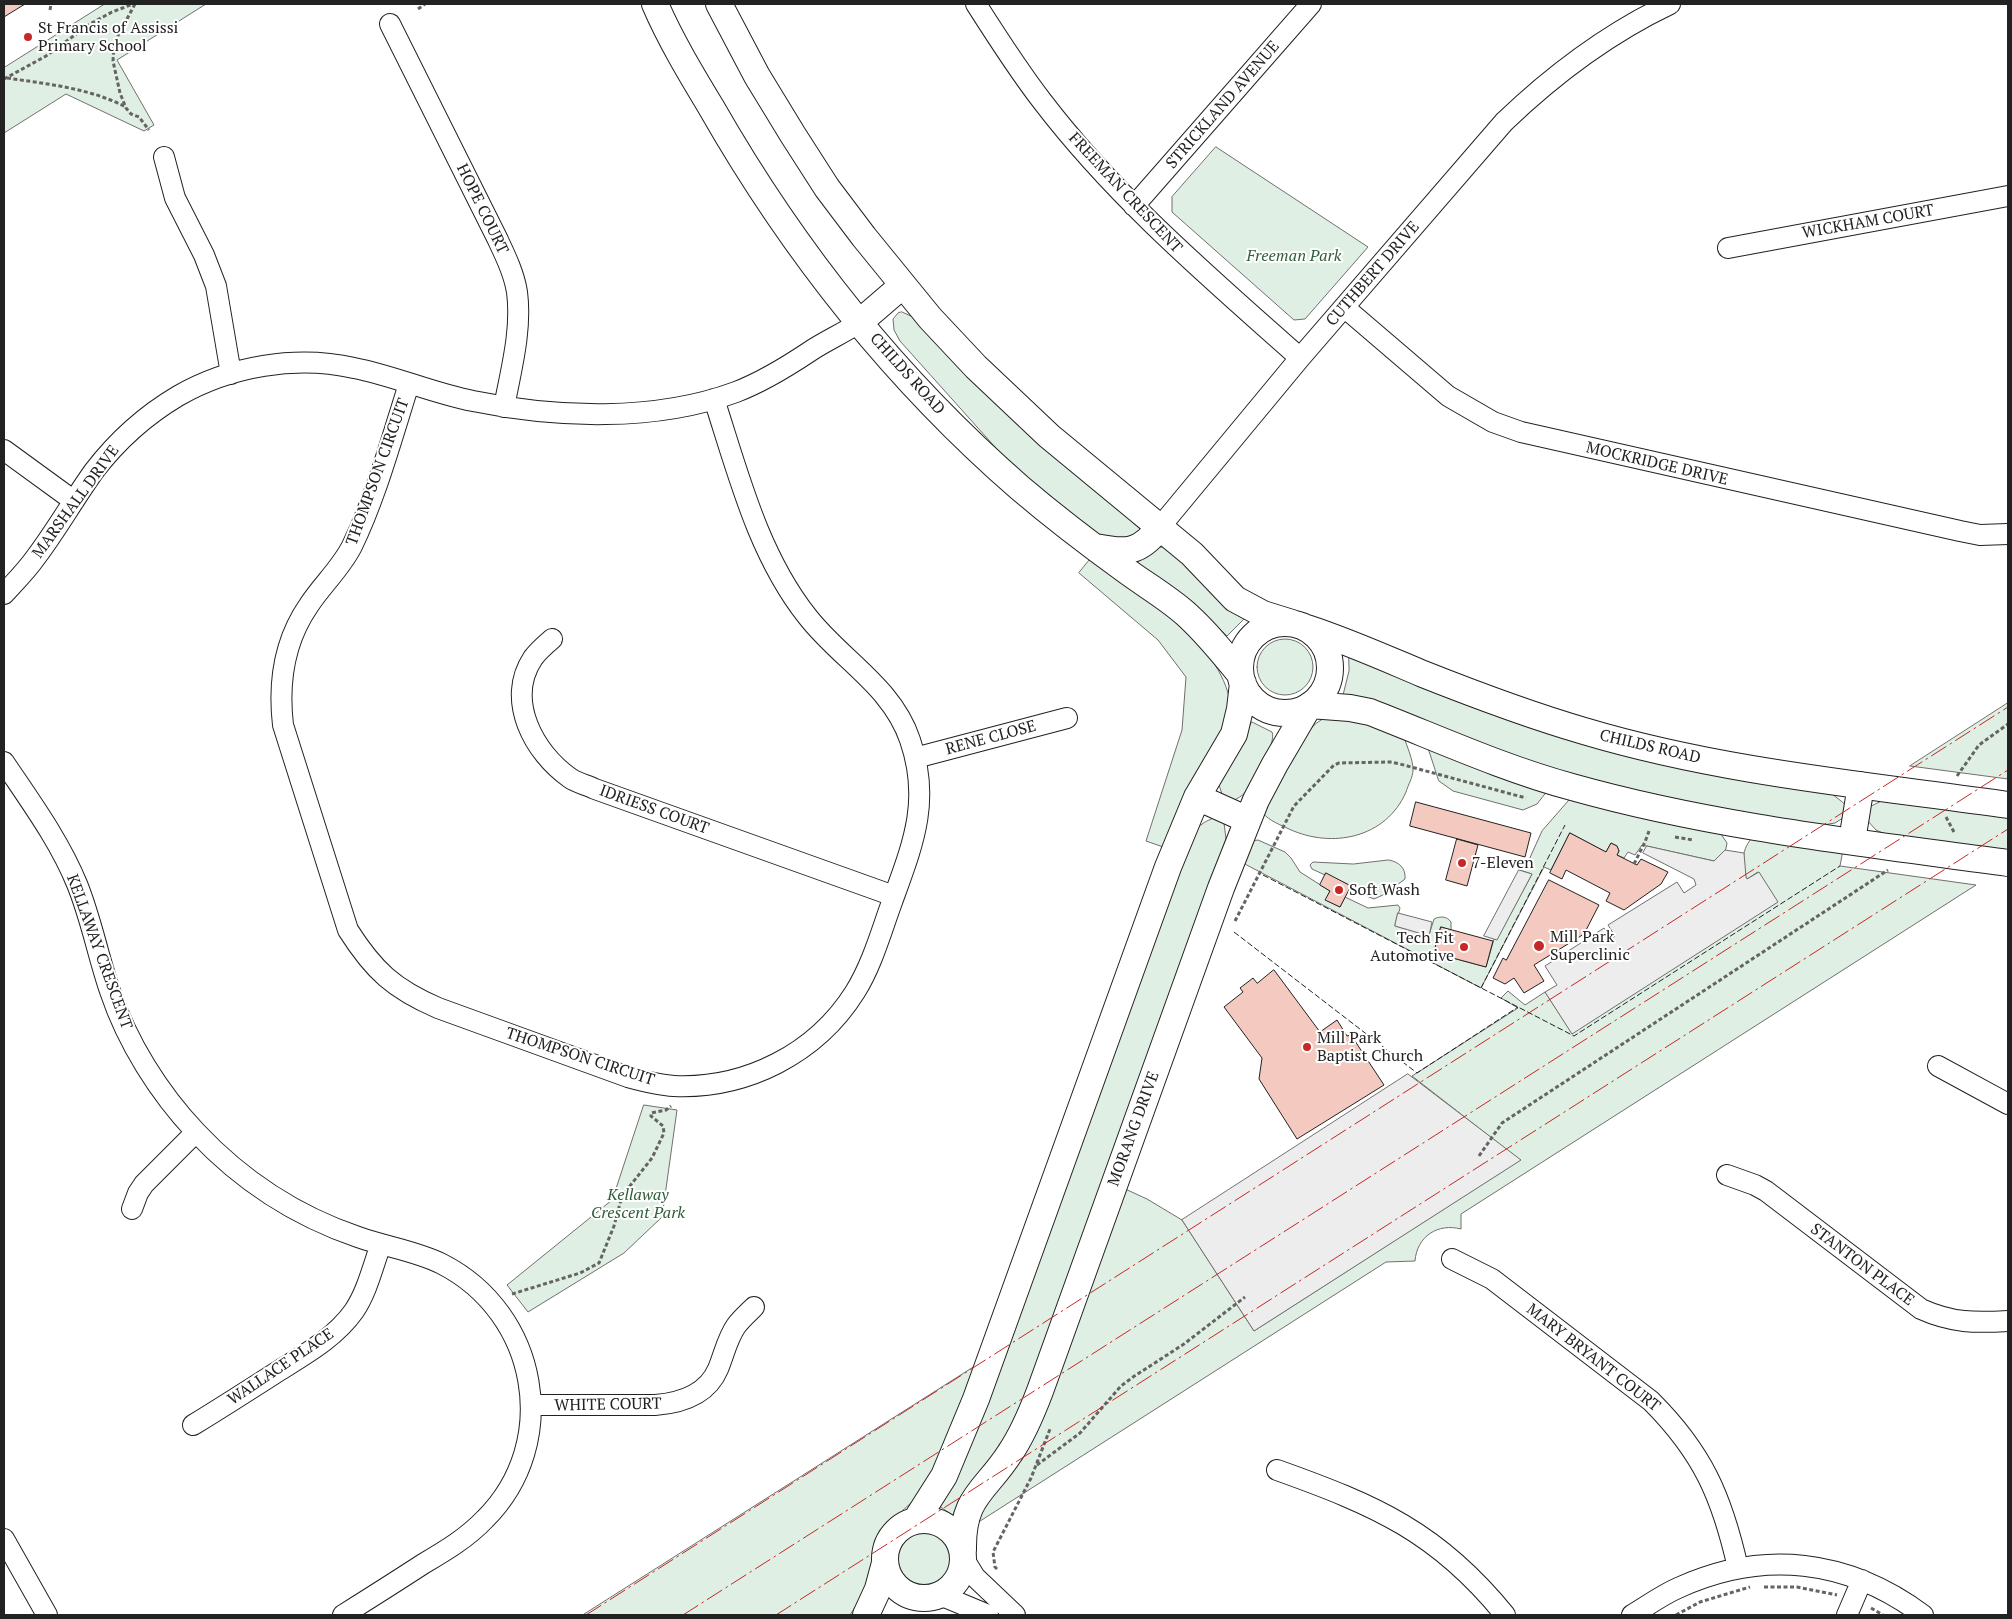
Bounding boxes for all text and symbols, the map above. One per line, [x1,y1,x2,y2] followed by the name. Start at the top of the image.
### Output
[38,18,178,56] place label: St Francis of Assissi Primary School
[22,31,34,43] marker: St Francis of Assissi Primary School
[1162,37,1284,173] street label: STRICKLAND AVENUE
[1064,129,1186,257] street label: FREEMAN CRESCENT
[452,161,512,257] street label: HOPE COURT
[1801,201,1935,243] street label: WICKHAM COURT
[1322,218,1424,330] street label: CUTHBERT DRIVE
[1247,246,1341,266] park label: Freeman Park
[865,329,949,419] street label: CHILDS ROAD
[342,396,414,548] street label: THOMPSON CIRCUIT
[1584,438,1730,490] street label: MOCKRIDGE DRIVE
[29,442,123,562] street label: MARSHALL DRIVE
[944,717,1038,759] street label: RENE CLOSE
[1598,726,1702,768] street label: CHILDS ROAD
[597,781,711,839] street label: IDRIESS COURT
[1472,853,1534,873] place label: 7-Eleven
[1456,857,1468,869] marker: 7-Eleven
[62,872,136,1032] street label: KELLAWAY CRESCENT
[1349,880,1420,900] place label: Soft Wash
[1333,884,1345,896] marker: Soft Wash
[1550,927,1630,965] place label: Mill Park Superclinic
[1370,928,1454,966] place label: Tech Fit Automotive
[1532,939,1546,953] marker: Mill Park Superclinic
[1458,941,1470,953] marker: Tech Fit Automotive
[503,1024,657,1090] street label: THOMPSON CIRCUIT
[1317,1028,1423,1066] place label: Mill Park Baptist Church
[1301,1041,1313,1053] marker: Mill Park Baptist Church
[1104,1069,1164,1189] street label: MORANG DRIVE
[591,1185,685,1223] park label: Kellaway Crescent Park
[1806,1220,1918,1310] street label: STANTON PLACE
[1522,1300,1664,1416] street label: MARY BRYANT COURT
[224,1324,338,1410] street label: WALLACE PLACE
[554,1394,662,1416] street label: WHITE COURT

